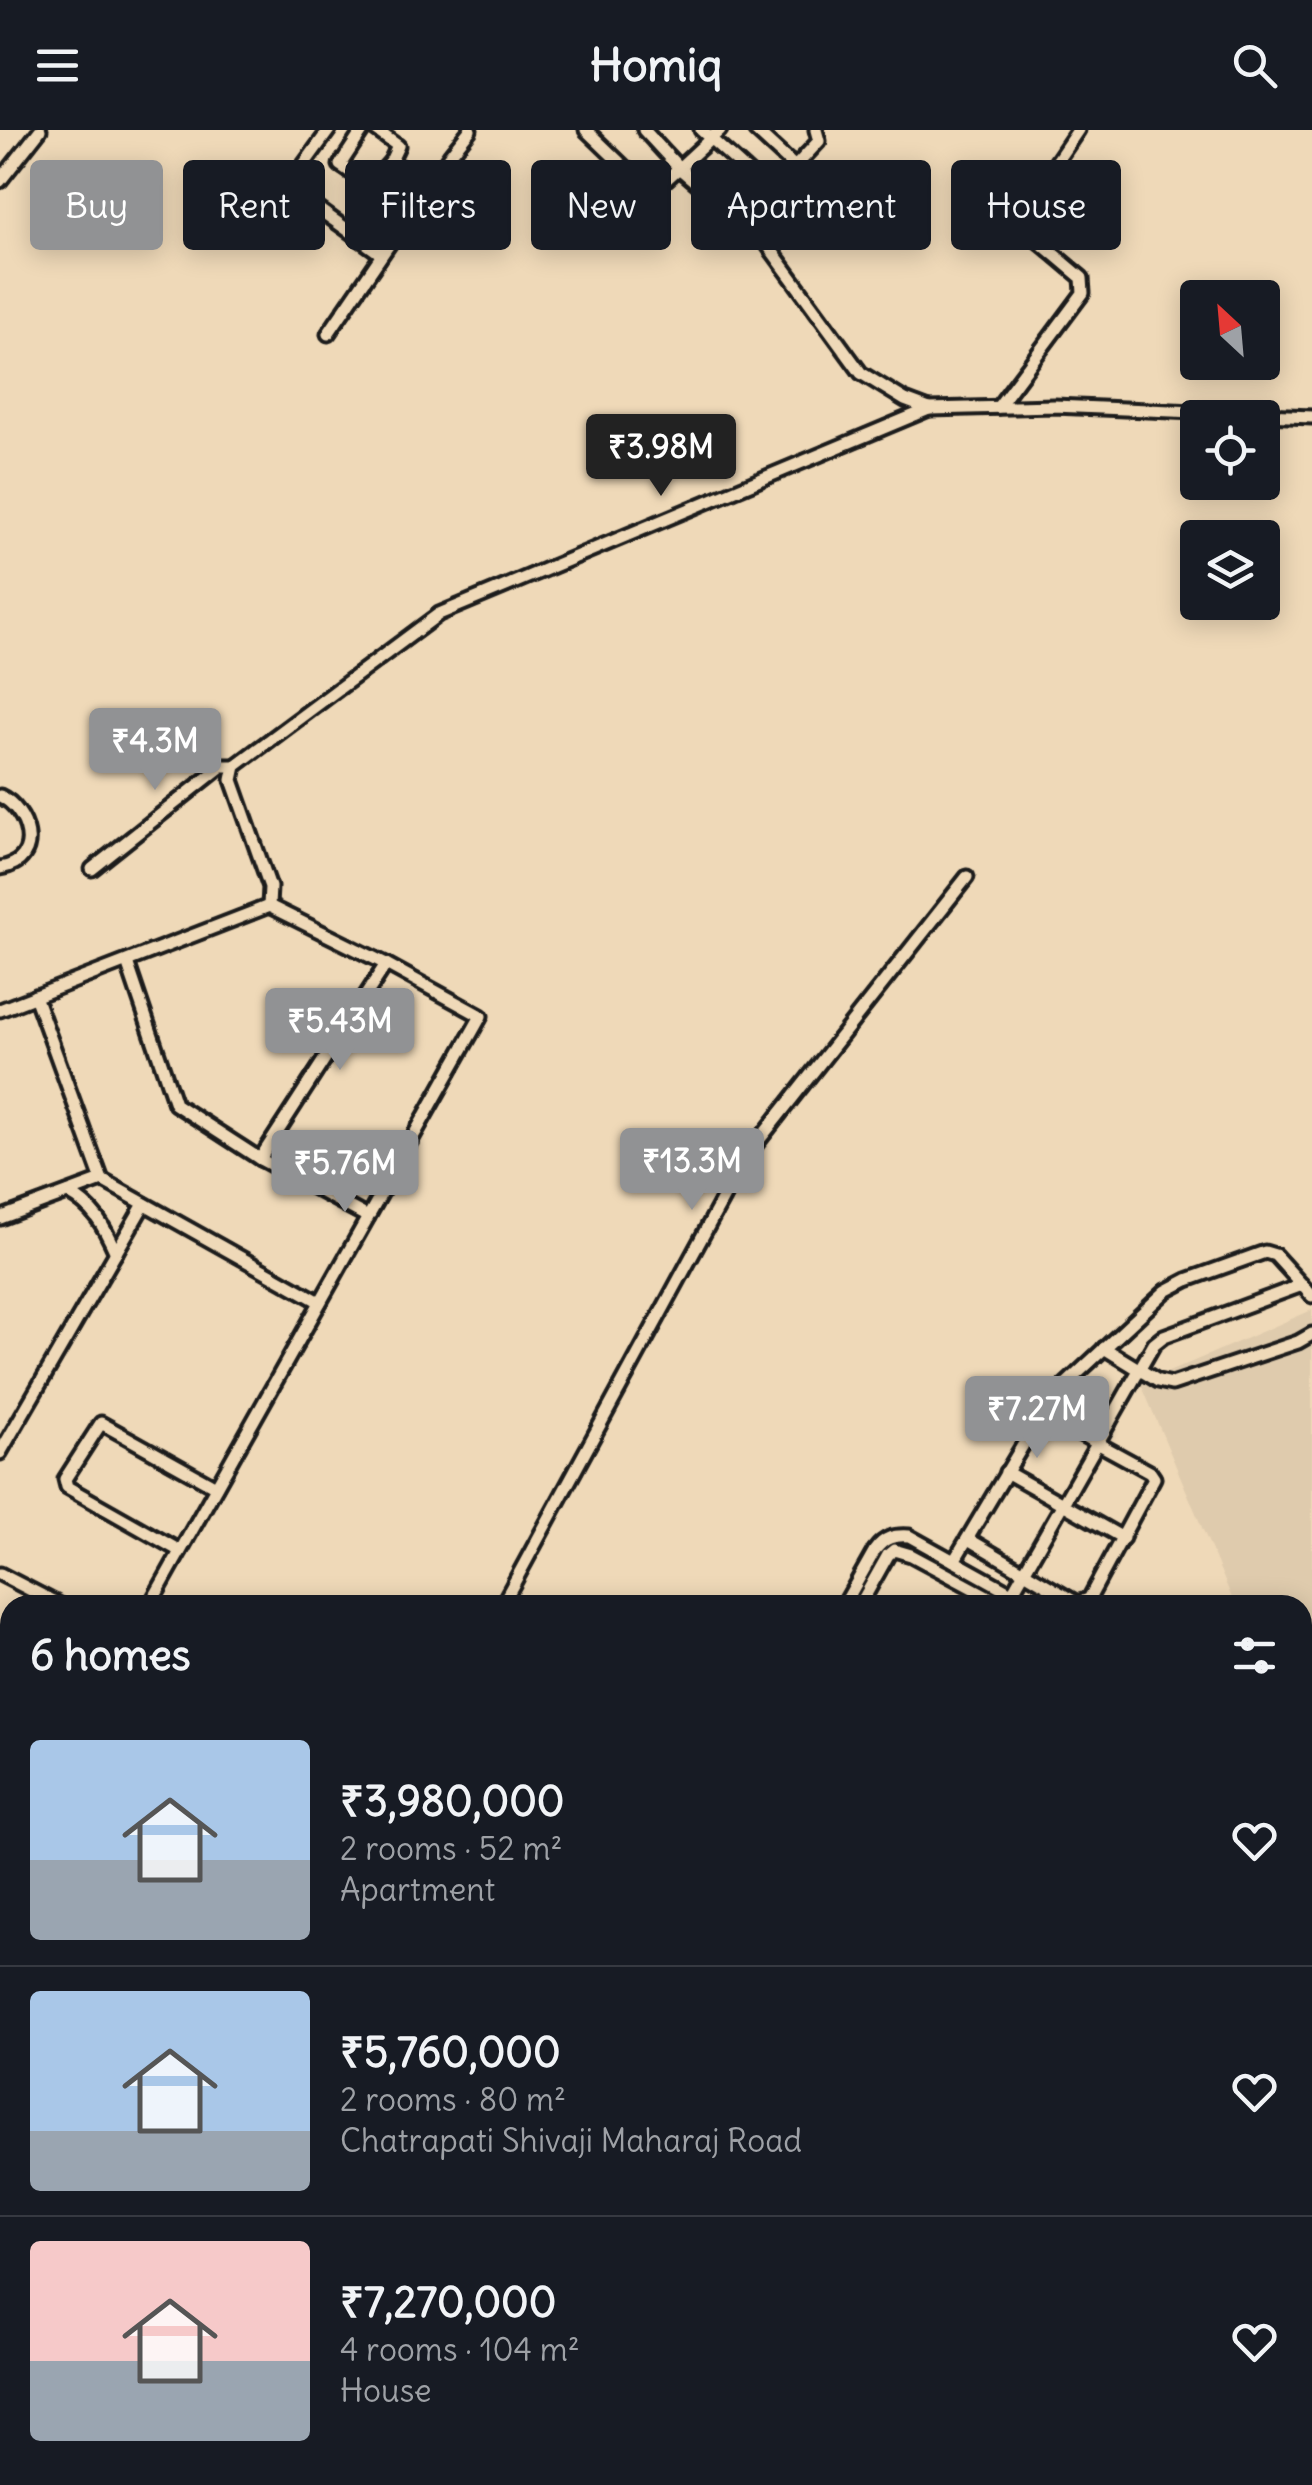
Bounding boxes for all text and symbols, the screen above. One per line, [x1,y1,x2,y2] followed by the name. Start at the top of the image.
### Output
[590,37,722,93] text: Homiq
[30,38,85,93] icon: menu
[1227,38,1282,93] icon: search
[30,160,163,250] chip: Buy
[183,160,325,250] chip: Rent
[345,160,511,250] chip: Filters
[531,160,671,250] chip: New
[691,160,931,250] chip: Apartment
[951,160,1121,250] chip: House
[1180,280,1280,380] north arrow
[1180,280,1280,620] map controls
[1180,400,1280,500] button: locate
[580,414,742,499] pin: ₹3.98M
[608,426,714,467] text: ₹3.98M
[1180,520,1280,620] button: layers
[85,708,225,793] pin: ₹4.3M
[111,720,199,761] text: ₹4.3M
[259,988,421,1073] pin: ₹5.43M
[287,1000,393,1041] text: ₹5.43M
[611,1128,773,1213] pin: ₹13.3M
[264,1130,426,1215] pin: ₹5.76M
[642,1140,742,1181] text: ₹13.3M
[293,1142,397,1183] text: ₹5.76M
[956,1376,1118,1461] pin: ₹7.27M
[987,1388,1087,1429] text: ₹7.27M
[1227,1628,1282,1683] icon: filters
[30,1629,191,1681] text: 6 homes
[340,1775,564,1827] text: ₹3,980,000
[110,1780,230,1900] icon: home
[1227,1813,1282,1868] icon: heart
[340,1828,562,1869] text: 2 rooms · 52 m²
[340,1869,495,1910] text: Apartment
[340,2026,561,2078] text: ₹5,760,000
[110,2031,230,2151] icon: home
[1227,2064,1282,2119] icon: heart
[340,2079,566,2120] text: 2 rooms · 80 m²
[340,2120,802,2161] text: Chatrapati Shivaji Maharaj Road
[340,2276,556,2328] text: ₹7,270,000
[110,2281,230,2401] icon: home
[1227,2314,1282,2369] icon: heart
[340,2329,580,2370] text: 4 rooms · 104 m²
[340,2370,431,2411] text: House

